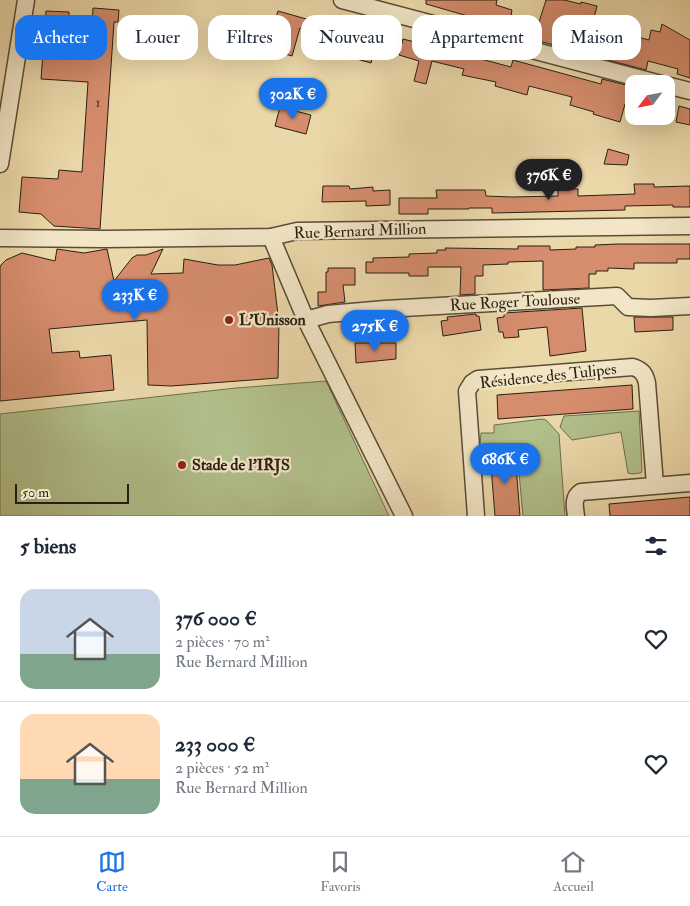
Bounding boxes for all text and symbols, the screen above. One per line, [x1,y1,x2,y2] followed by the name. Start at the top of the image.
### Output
[15,15,107,60] chip: Acheter
[117,15,198,60] chip: Louer
[208,15,291,60] chip: Filtres
[301,15,402,60] chip: Nouveau
[412,15,542,60] chip: Appartement
[552,15,641,60] chip: Maison
[625,75,675,125] north arrow
[625,75,675,125] map controls
[252,78,334,120] pin: 302K €
[270,84,316,104] text: 302K €
[96,94,101,111] house number: 1
[508,158,590,201] pin: 376K €
[526,165,572,185] text: 376K €
[293,219,427,243] street label: Rue Bernard Million
[94,278,176,321] pin: 233K €
[113,285,157,305] text: 233K €
[449,289,581,315] street label: Rue Roger Toulouse
[239,310,306,330] place label: L'Unisson
[334,310,416,352] pin: 275K €
[223,314,235,326] marker: L'Unisson
[352,316,398,336] text: 275K €
[479,359,617,394] street label: Résidence des Tulipes
[464,442,546,485] pin: 686K €
[481,449,529,469] text: 686K €
[192,455,290,476] place label: Stade de l'IRJS
[176,459,188,471] marker: Stade de l'IRJS
[15,481,129,504] scale bar
[22,484,49,501] text: 50 m
[642,532,670,560] icon: filters
[20,533,76,560] text: 5 biens
[175,605,257,632] text: 376 000 €
[60,609,120,669] icon: home
[642,625,670,653] icon: heart
[175,632,270,652] text: 2 pièces · 70 m²
[175,652,308,672] text: Rue Bernard Million
[175,731,255,758] text: 233 000 €
[60,734,120,794] icon: home
[642,750,670,778] icon: heart
[175,758,269,778] text: 2 pièces · 52 m²
[175,778,308,798] text: Rue Bernard Million
[96,848,128,895] tab: Carte
[320,848,361,895] tab: Favoris
[553,848,594,895] tab: Accueil

